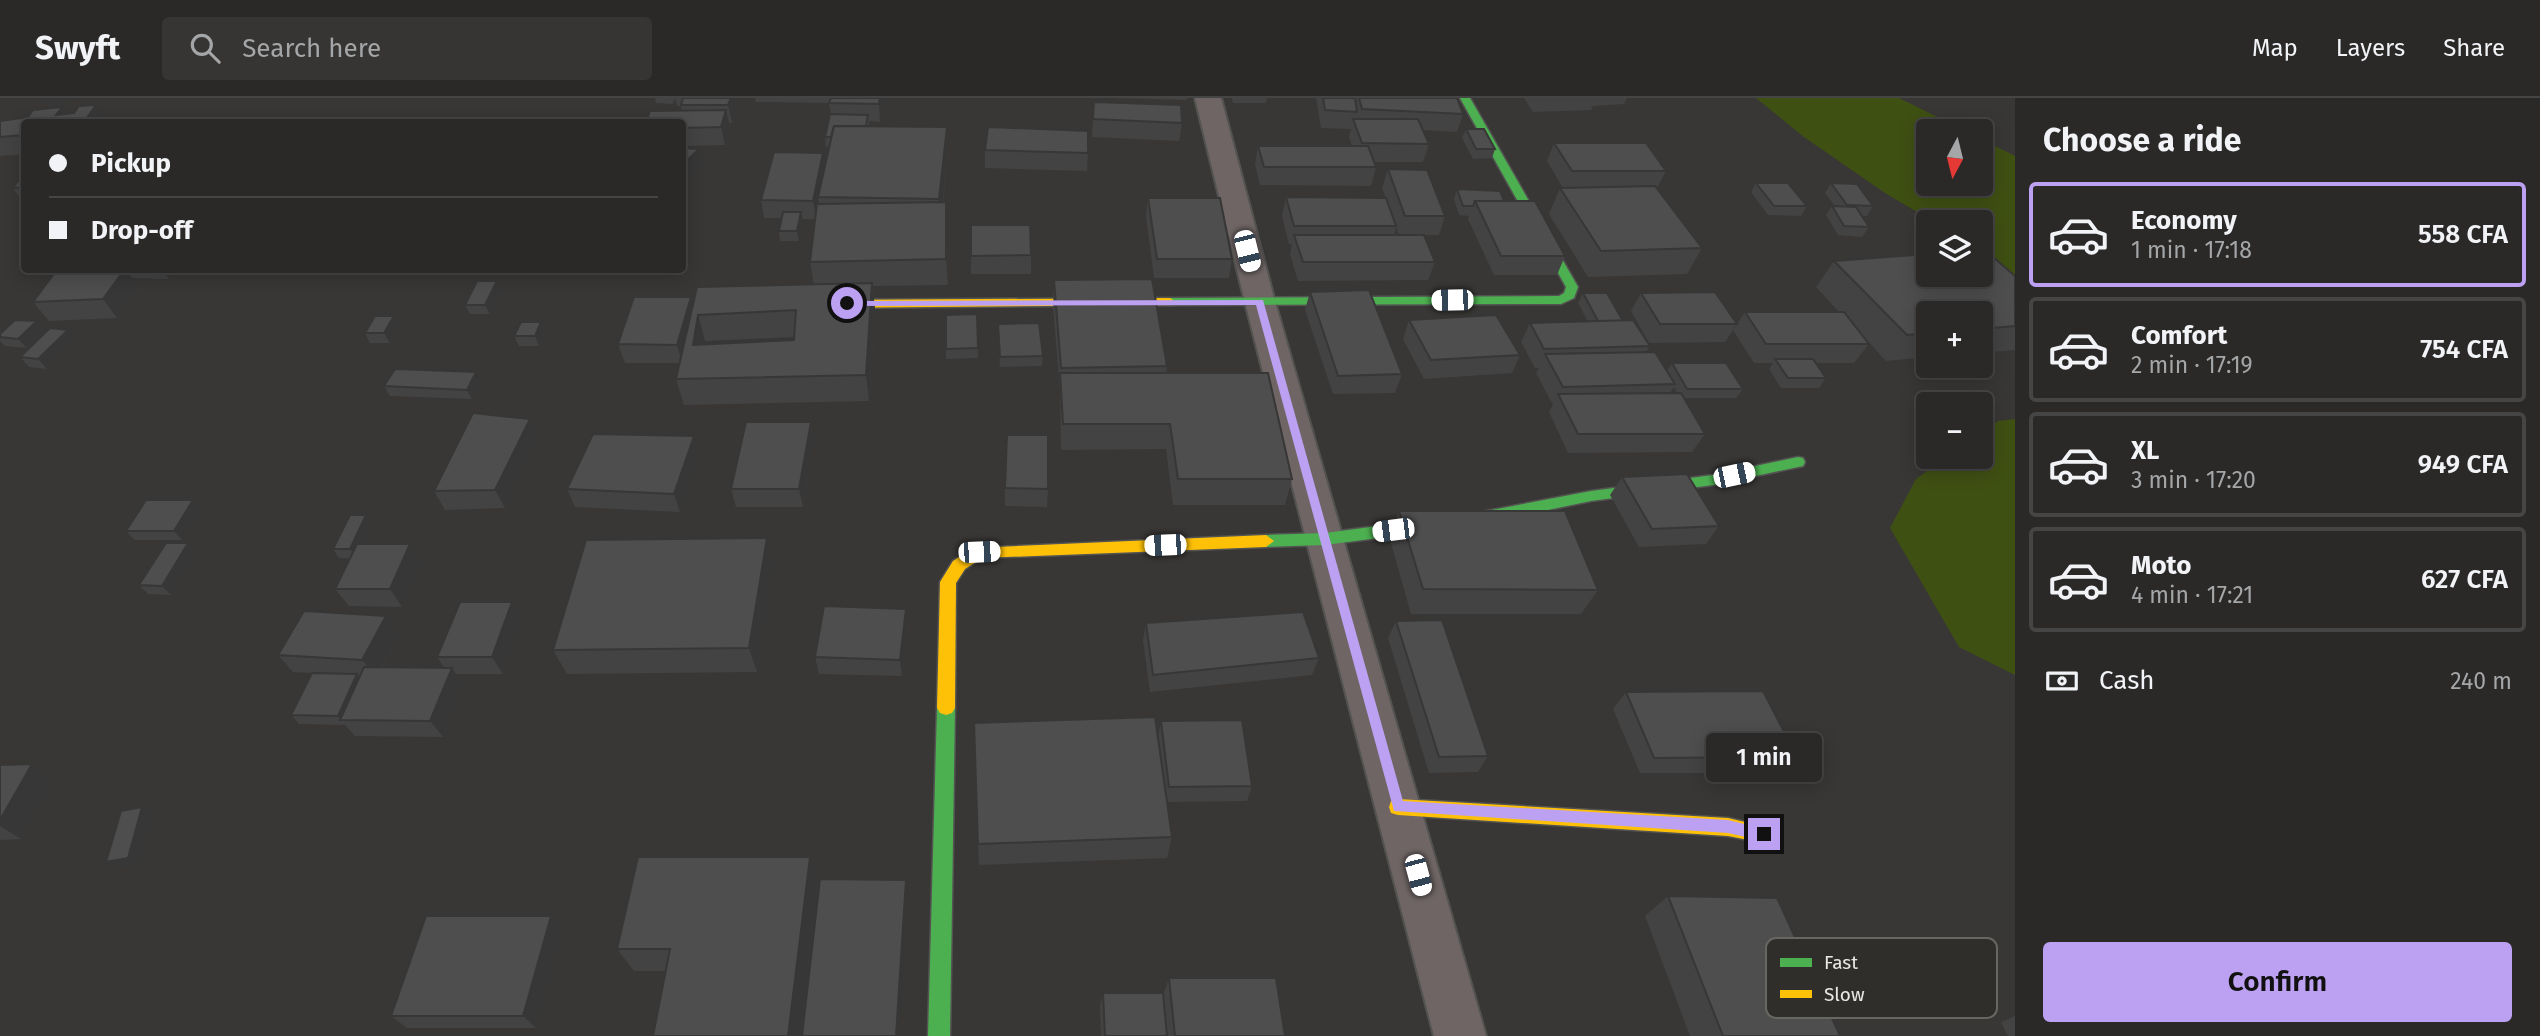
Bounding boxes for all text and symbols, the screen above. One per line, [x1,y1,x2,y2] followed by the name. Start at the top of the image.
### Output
[162,17,652,80] search box
[35,28,120,68] text: Swyft
[186,29,224,67] icon: search
[242,33,381,64] text: Search here
[2252,34,2298,62] text: Map
[2336,34,2405,62] text: Layers
[2443,34,2505,62] text: Share
[1916,119,1993,196] north arrow
[1916,119,1993,469] map controls
[2043,121,2241,159] text: Choose a ride
[91,148,171,179] text: Pickup
[2047,203,2110,266] icon: car
[2131,205,2237,236] text: Economy
[1916,210,1993,287] button: layers
[91,215,193,246] text: Drop-off
[2418,219,2508,250] text: 558 CFA
[1232,228,1263,274] car
[2131,236,2252,264] text: 1 min · 17:18
[831,287,863,319] route start
[1431,289,1474,311] car
[1916,301,1993,378] button: +
[2047,318,2110,381] icon: car
[2131,320,2227,351] text: Comfort
[2420,334,2508,365] text: 754 CFA
[2131,351,2253,379] text: 2 min · 17:19
[1916,392,1993,469] button: −
[2047,433,2110,496] icon: car
[2131,435,2159,466] text: XL
[2418,449,2508,480] text: 949 CFA
[1712,460,1757,490] car
[2131,466,2256,494] text: 3 min · 17:20
[1371,517,1416,543] car
[1144,534,1187,556] car
[958,541,1001,563] car
[2047,548,2110,611] icon: car
[2131,550,2191,581] text: Moto
[2421,564,2508,595] text: 627 CFA
[2131,581,2253,609] text: 4 min · 17:21
[2043,662,2081,700] icon: cash
[2099,665,2155,696] text: Cash
[2450,667,2512,695] text: 240 m
[1706,732,1822,782] callout: 1 min
[1736,743,1792,771] text: 1 min
[1748,818,1780,850] route end
[1403,852,1434,898] car
[1766,938,1997,1018] legend
[2043,942,2512,1022] button: Confirm
[1824,951,1858,974] text: Fast
[1824,983,1865,1006] text: Slow

